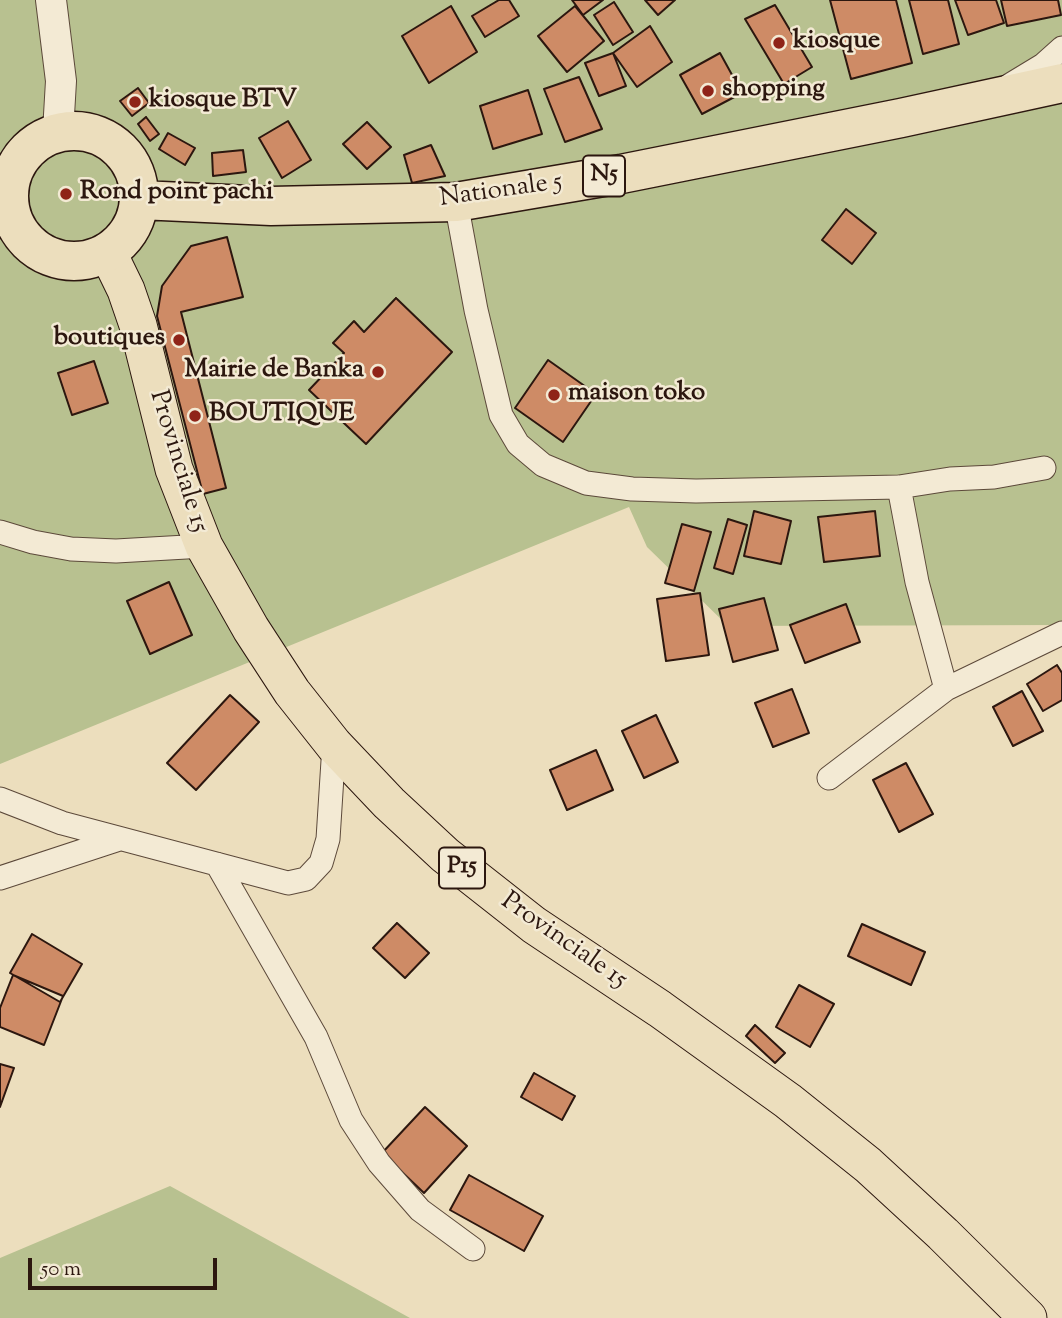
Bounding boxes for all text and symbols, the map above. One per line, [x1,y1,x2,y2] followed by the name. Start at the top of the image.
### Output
[793,27,880,59] place label: kiosque
[771,35,787,51] marker: kiosque
[722,75,825,107] place label: shopping
[700,83,716,99] marker: shopping
[149,86,297,118] place label: kiosque BTV
[127,94,143,110] marker: kiosque BTV
[583,156,625,196] road number: N5
[438,168,564,216] street label: Nationale 5
[80,178,273,210] place label: Rond point pachi
[58,186,74,202] marker: Rond point pachi
[54,324,165,356] place label: boutiques
[171,332,187,348] marker: boutiques
[184,356,364,388] place label: Mairie de Banka
[370,364,386,380] marker: Mairie de Banka
[568,379,705,411] place label: maison toko
[141,387,213,537] street label: Provinciale 15
[546,387,562,403] marker: maison toko
[209,400,354,432] place label: BOUTIQUE
[187,408,203,424] marker: BOUTIQUE
[439,848,485,888] road number: P15
[494,887,632,997] street label: Provinciale 15
[32,1244,220,1288] scale bar
[41,1255,81,1285] text: 50 m

